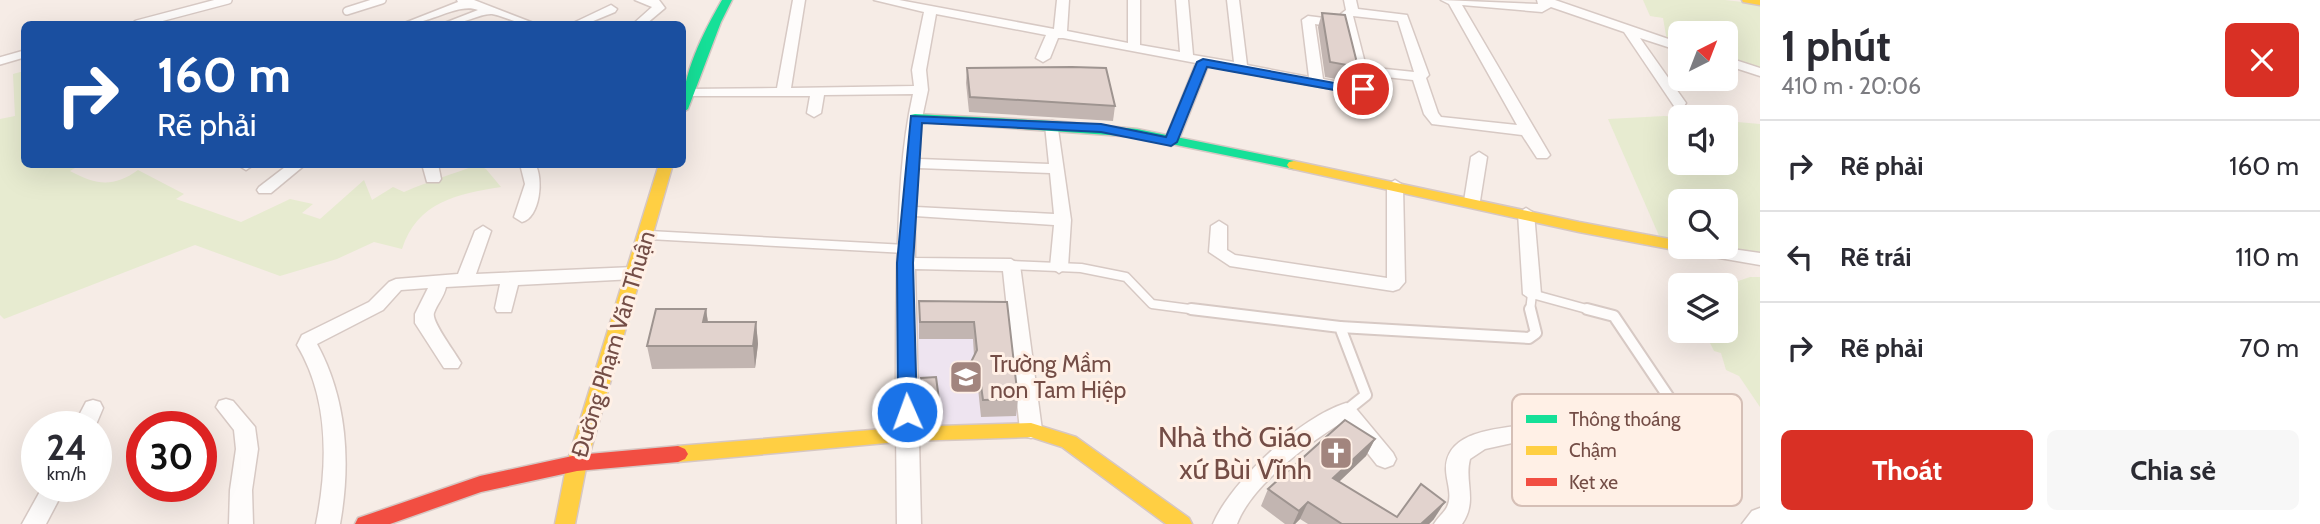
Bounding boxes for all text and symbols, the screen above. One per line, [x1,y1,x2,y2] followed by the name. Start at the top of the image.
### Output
[1781,20,1891,72] text: 1 phút
[1668,21,1738,91] north arrow
[1668,21,1738,343] map controls
[2225,23,2299,97] button: close
[157,45,291,104] text: 160 m
[42,49,133,140] icon: right
[1333,59,1393,119] pin
[1344,70,1382,108] icon: arrive
[1781,72,1921,100] text: 410 m · 20:06
[157,105,257,144] text: Rẽ phải
[1668,105,1738,175] button: sound
[1781,147,1819,185] icon: right
[1840,150,1923,182] text: Rẽ phải
[2229,150,2299,182] text: 160 m
[1668,189,1738,259] button: search
[565,227,661,461] street label: Đường Phạm Văn Thuận
[1781,238,1819,276] icon: left
[1840,241,1912,273] text: Rẽ trái
[2235,241,2299,273] text: 110 m
[1668,273,1738,343] button: layers
[1781,329,1819,367] icon: right
[1840,332,1923,364] text: Rẽ phải
[2239,332,2299,364] text: 70 m
[990,350,1126,404] place label: Trường Mầm non Tam Hiệp
[947,358,985,396] school or university icon: Trường Mầm non Tam Hiệp
[870,375,944,449] position arrow
[1512,394,1742,506] legend
[1569,408,1681,431] text: Thông thoáng
[126,411,217,502] speed limit sign: 30
[1158,420,1312,486] place label: Nhà thờ Giáo xứ Bùi Vĩnh
[46,426,87,469] text: 24
[1781,430,2033,510] button: Thoát
[2047,430,2299,510] button: Chia sẻ
[1317,434,1355,472] church icon: Nhà thờ Giáo xứ Bùi Vĩnh
[1569,439,1617,462] text: Chậm
[47,463,86,485] text: km/h
[1569,471,1618,494] text: Kẹt xe

